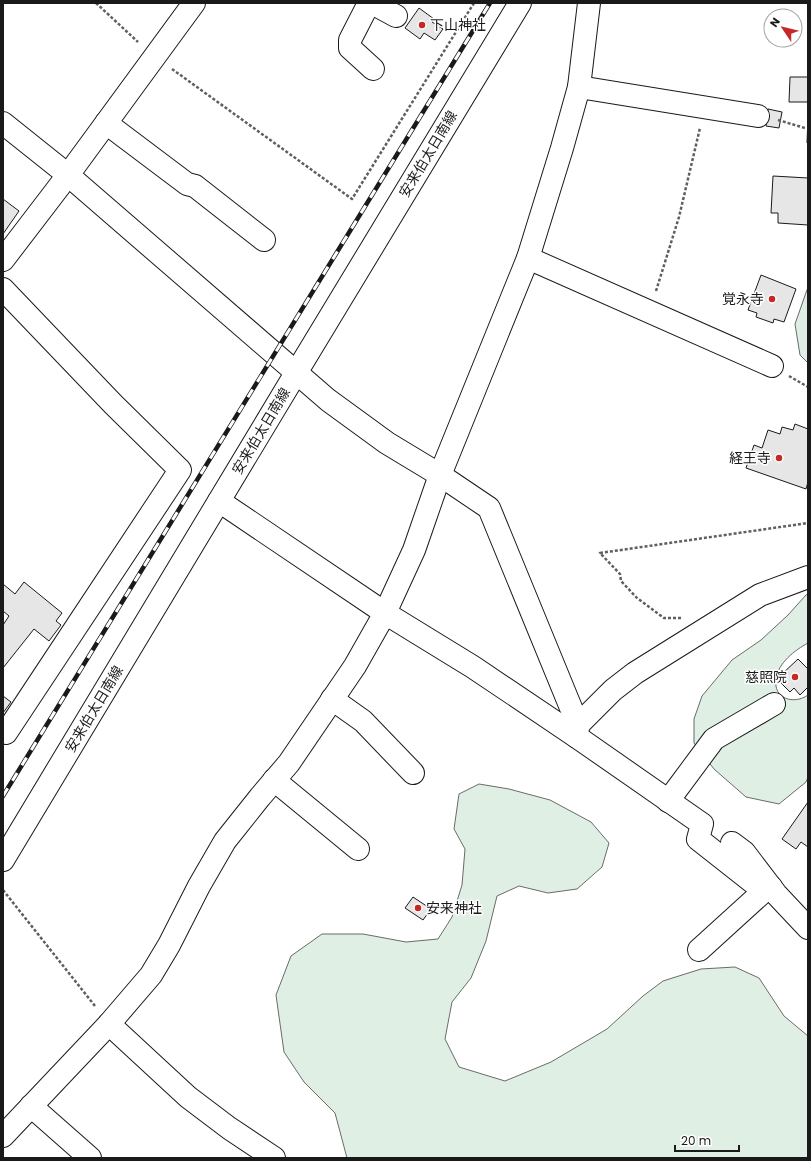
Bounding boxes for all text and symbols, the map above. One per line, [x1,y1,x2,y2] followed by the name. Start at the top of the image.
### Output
[763,8,803,48] north arrow
[766,14,784,30] text: N
[430,15,486,35] place label: 下山神社
[417,20,427,30] marker: 下山神社
[394,107,462,201] street label: 安来伯太日南線
[722,289,764,309] place label: 覚永寺
[767,294,777,304] marker: 覚永寺
[227,384,295,478] street label: 安来伯太日南線
[729,448,771,468] place label: 経王寺
[774,453,784,463] marker: 経王寺
[60,662,128,756] street label: 安来伯太日南線
[745,667,787,687] place label: 慈照院
[790,672,800,682] marker: 慈照院
[426,898,482,918] place label: 安来神社
[413,903,423,913] marker: 安来神社
[675,1127,739,1153] scale bar
[681,1132,711,1149] text: 20 m

